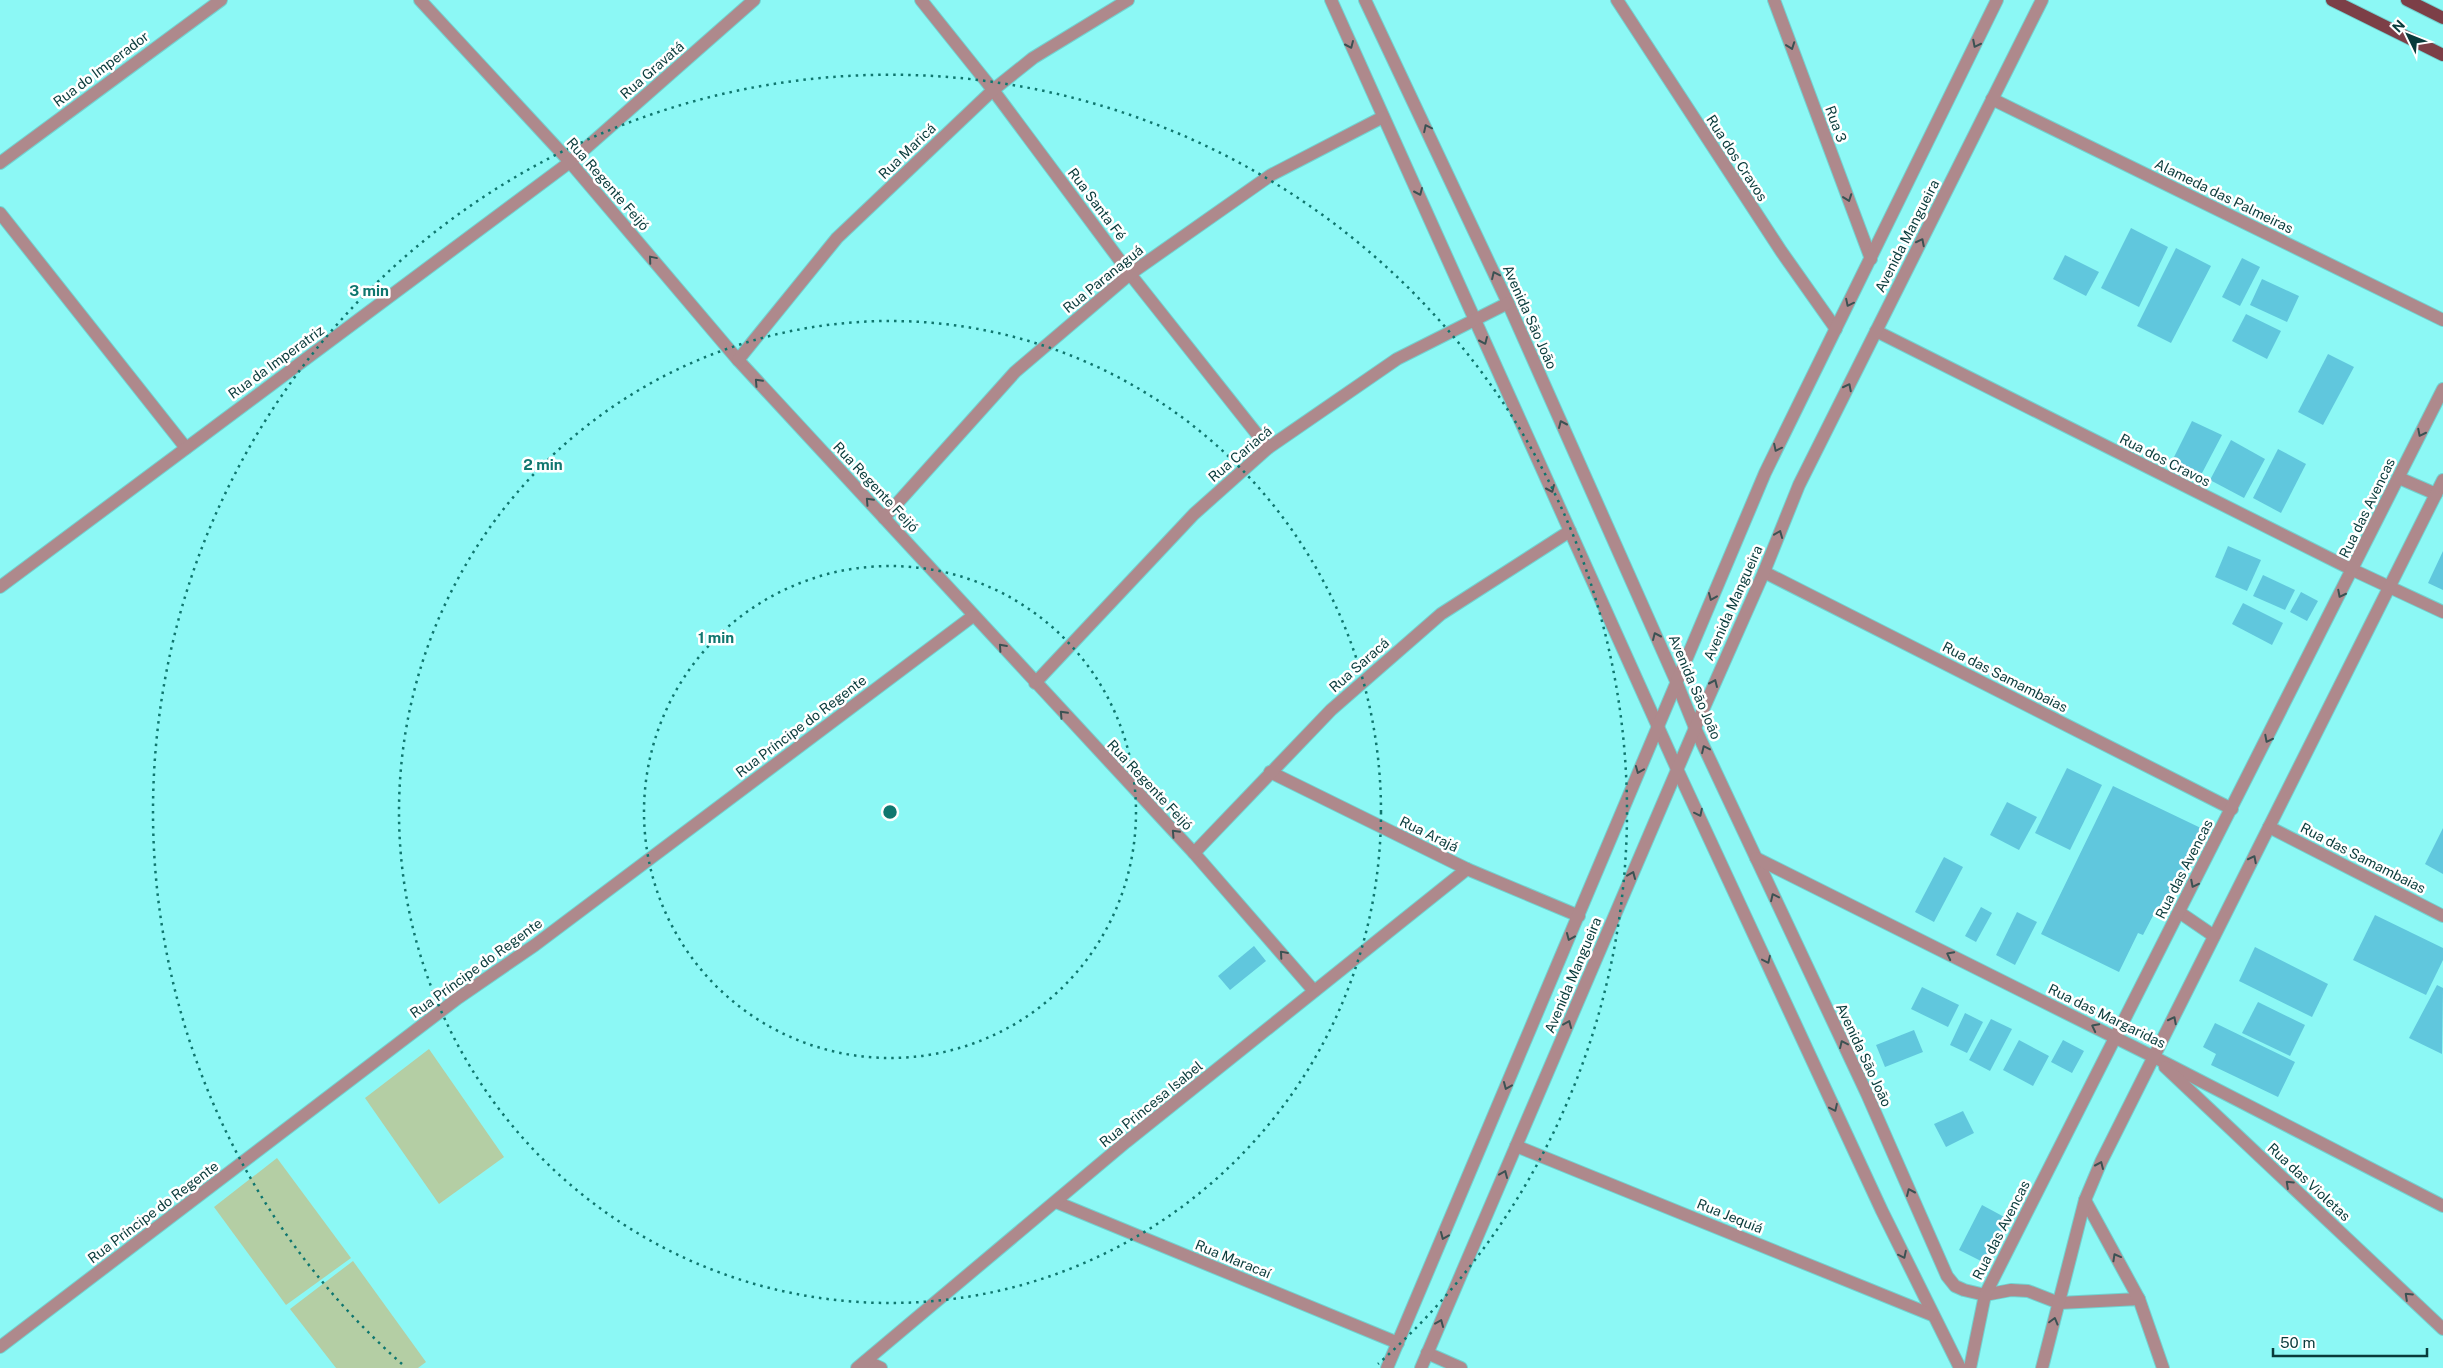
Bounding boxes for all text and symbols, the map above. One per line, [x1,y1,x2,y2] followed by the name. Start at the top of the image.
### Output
[2383,10,2433,60] north arrow
[2389,17,2408,36] text: N
[50,28,152,110] street label: Rua do Imperador
[617,38,687,102] street label: Rua Gravatá
[1972,38,1982,47] one-way arrow
[1344,40,1355,49] one-way arrow
[1785,41,1795,49] one-way arrow
[1822,104,1850,144] street label: Rua 3
[1703,112,1771,204] street label: Rua dos Cravos
[875,120,939,182] street label: Rua Maricá
[1422,124,1433,133] one-way arrow
[563,134,653,234] street label: Rua Regente Feijó
[2152,156,2296,236] street label: Alameda das Palmeiras
[1065,165,1129,243] street label: Rua Santa Fé
[1872,177,1942,295] street label: Avenida Mangueira
[1412,187,1423,196] one-way arrow
[1842,193,1852,202] one-way arrow
[1914,238,1925,247] one-way arrow
[1060,242,1146,316] street label: Rua Paranaguá
[650,256,658,265] one-way arrow
[1500,262,1560,372] street label: Avenida São João
[1491,271,1502,280] one-way arrow
[349,282,389,299] text: 3 min
[1845,298,1855,307] one-way arrow
[225,322,327,402] street label: Rua da Imperatriz
[1478,336,1489,345] one-way arrow
[755,379,764,388] one-way arrow
[1842,383,1852,392] one-way arrow
[1557,420,1568,429] one-way arrow
[1205,423,1275,485] street label: Rua Cariacá
[2417,428,2427,437] one-way arrow
[2117,430,2213,490] street label: Rua dos Cravos
[830,439,922,535] street label: Rua Regente Feijó
[1773,443,1783,452] one-way arrow
[2336,455,2398,561] street label: Rua das Avencas
[523,456,563,473] text: 2 min
[1545,484,1556,493] one-way arrow
[866,498,875,507] one-way arrow
[1773,530,1783,539] one-way arrow
[1700,543,1766,663] street label: Avenida Mangueira
[2337,589,2347,598] one-way arrow
[1707,592,1718,601] one-way arrow
[698,629,734,646] text: 1 min
[1652,632,1663,641] one-way arrow
[1666,632,1724,742] street label: Avenida São João
[1326,635,1392,695] street label: Rua Saracá
[1940,639,2070,715] street label: Rua das Samambaias
[999,644,1008,653] one-way arrow
[733,672,869,780] street label: Rua Príncipe do Regente
[1708,679,1719,688] one-way arrow
[1060,711,1069,720] one-way arrow
[2264,734,2274,743] one-way arrow
[1104,737,1196,833] street label: Rua Regente Feijó
[1701,746,1711,755] one-way arrow
[1635,765,1645,774] one-way arrow
[881,803,899,821] centre of rings
[1692,808,1703,817] one-way arrow
[1397,813,1461,855] street label: Rua Arajá
[2152,817,2216,921] street label: Rua das Avencas
[2298,820,2428,896] street label: Rua das Samambaias
[1172,829,1181,838] one-way arrow
[2247,855,2257,864] one-way arrow
[1626,871,1636,880] one-way arrow
[2190,878,2200,887] one-way arrow
[1770,893,1780,902] one-way arrow
[407,915,545,1021] street label: Rua Príncipe do Regente
[1541,915,1605,1035] street label: Avenida Mangueira
[1566,932,1576,940] one-way arrow
[1280,951,1289,960] one-way arrow
[1946,951,1955,961] one-way arrow
[1761,955,1771,964] one-way arrow
[2046,981,2168,1051] street label: Rua das Margaridas
[1833,1001,1895,1109] street label: Avenida São João
[2167,1016,2177,1025] one-way arrow
[1562,1020,1573,1029] one-way arrow
[2091,1023,2100,1033] one-way arrow
[1839,1040,1849,1049] one-way arrow
[1096,1058,1206,1150] street label: Rua Princesa Isabel
[1502,1081,1513,1090] one-way arrow
[1828,1103,1839,1112] one-way arrow
[2264,1140,2354,1224] street label: Rua das Violetas
[85,1158,221,1266] street label: Rua Príncipe do Regente
[2094,1161,2104,1170] one-way arrow
[1498,1170,1509,1179] one-way arrow
[1969,1178,2033,1282] street label: Rua das Avencas
[2286,1181,2295,1190] one-way arrow
[1905,1188,1916,1197] one-way arrow
[1695,1196,1765,1236] street label: Rua Jequiá
[1439,1231,1450,1240] one-way arrow
[1193,1237,1274,1282] street label: Rua Maracaí
[1897,1250,1907,1259] one-way arrow
[2112,1253,2122,1262] one-way arrow
[2404,1293,2413,1302] one-way arrow
[2049,1317,2059,1325] one-way arrow
[1434,1319,1445,1328] one-way arrow
[2273,1326,2427,1358] scale bar
[2280,1334,2315,1351] text: 50 m

